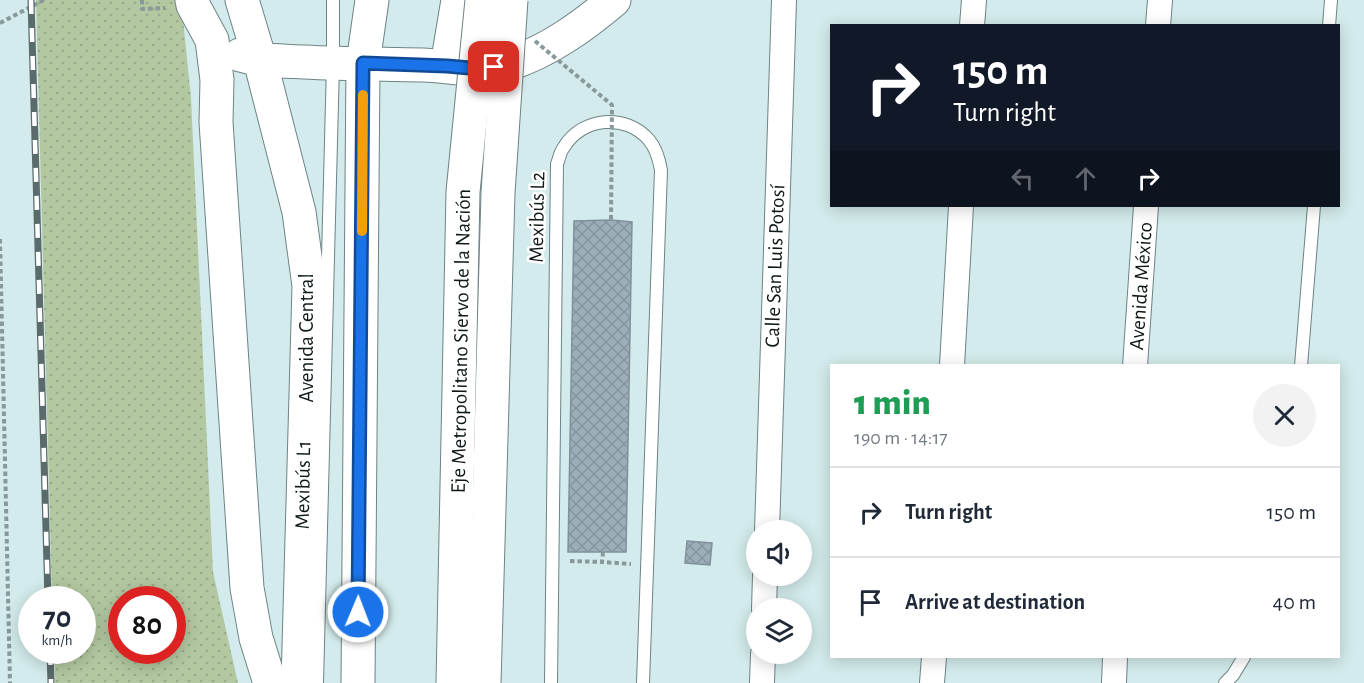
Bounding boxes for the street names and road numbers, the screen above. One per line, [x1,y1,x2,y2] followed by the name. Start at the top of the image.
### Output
[526,171,548,263] street label: Mexibús L2
[762,183,788,348] street label: Calle San Luis Potosí
[448,189,474,493] street label: Eje Metropolitano Siervo de la Nación
[1126,221,1156,351] street label: Avenida México
[296,273,317,403] street label: Avenida Central
[292,440,314,530] street label: Mexibús L1

